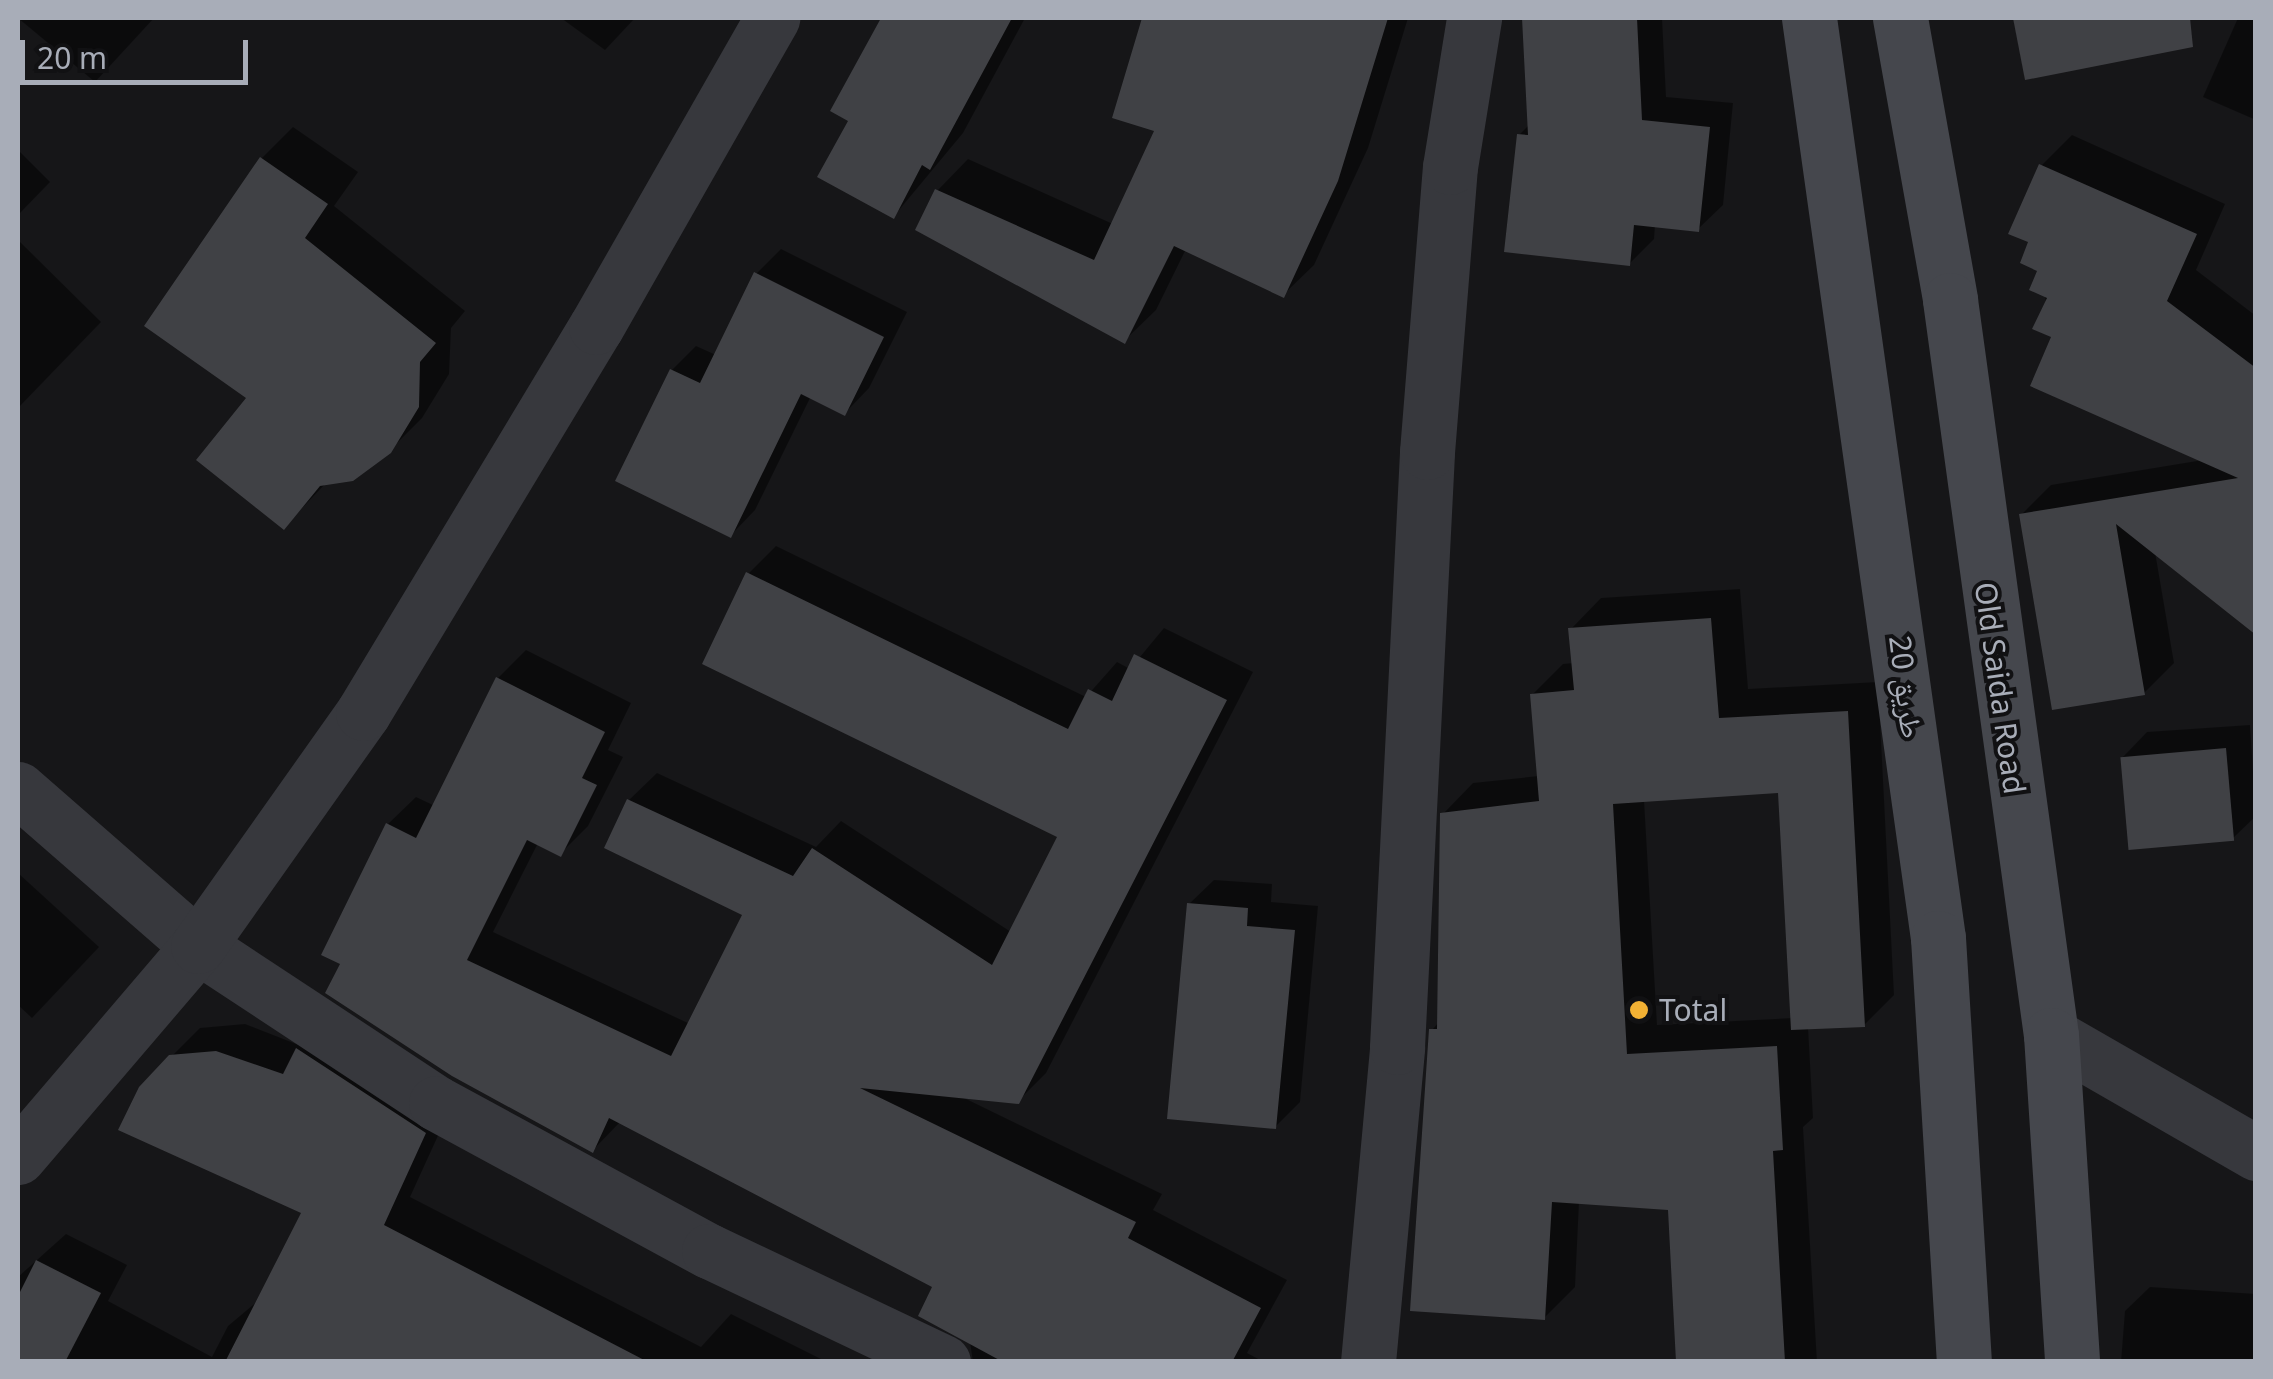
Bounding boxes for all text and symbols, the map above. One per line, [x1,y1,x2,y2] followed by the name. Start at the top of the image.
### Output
[25,20,252,82] scale bar
[37,37,107,78] text: 20 m
[1967,580,2033,796] street label: Old Saida Road
[1882,633,1930,741] street label: طريق 20
[1659,992,1727,1028] place label: Total
[1628,999,1650,1021] marker: Total

